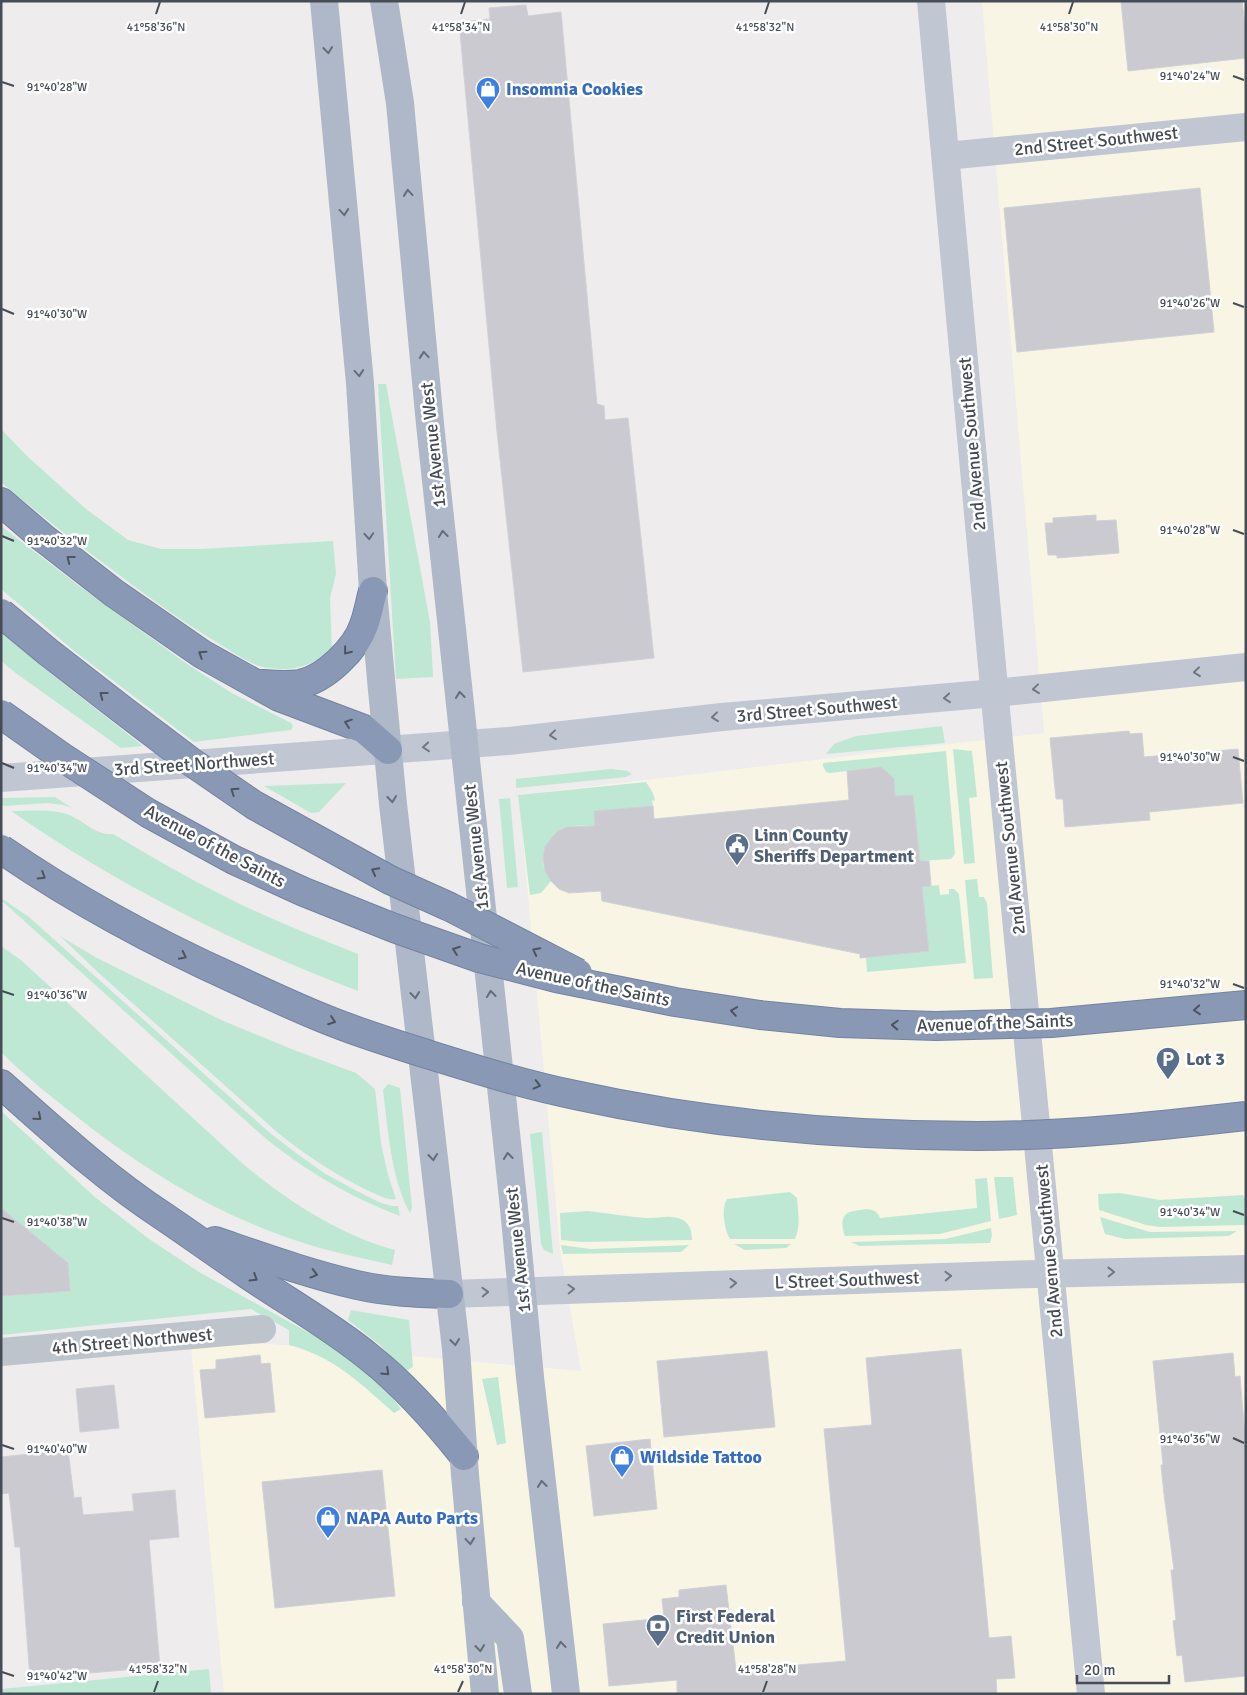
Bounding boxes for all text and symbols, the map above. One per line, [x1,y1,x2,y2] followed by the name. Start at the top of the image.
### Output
[127,20,185,35] text: 41°58'36"N
[432,20,490,35] text: 41°58'34"N
[736,20,794,35] text: 41°58'32"N
[1040,20,1098,35] text: 41°58'30"N
[323,46,334,54] one-way arrow
[1160,69,1220,84] text: 91°40'24"W
[475,76,501,110] shop icon: Insomnia Cookies
[506,78,643,100] place label: Insomnia Cookies
[27,80,87,95] text: 91°40'28"W
[1013,121,1179,161] street label: 2nd Street Southwest
[403,189,414,197] one-way arrow
[338,208,349,216] one-way arrow
[1160,296,1220,311] text: 91°40'26"W
[27,307,87,322] text: 91°40'30"W
[419,351,430,359] one-way arrow
[953,356,991,532] street label: 2nd Avenue Southwest
[353,370,364,378] one-way arrow
[415,381,451,509] street label: 1st Avenue West
[1160,523,1220,538] text: 91°40'28"W
[438,529,449,537] one-way arrow
[364,532,375,540] one-way arrow
[27,534,87,549] text: 91°40'32"W
[67,556,76,564] one-way arrow
[345,645,353,654] one-way arrow
[198,650,207,660] one-way arrow
[1193,666,1201,677] one-way arrow
[1031,683,1039,694] one-way arrow
[454,691,465,699] one-way arrow
[736,691,898,727] street label: 3rd Street Southwest
[99,692,109,701] one-way arrow
[942,692,950,703] one-way arrow
[711,712,719,723] one-way arrow
[345,718,353,728] one-way arrow
[549,729,557,740] one-way arrow
[422,741,430,752] one-way arrow
[113,747,275,781] street label: 3rd Street Northwest
[1160,750,1220,765] text: 91°40'30"W
[990,760,1030,936] street label: 2nd Avenue Southwest
[27,761,87,776] text: 91°40'34"W
[458,783,494,911] street label: 1st Avenue West
[230,788,240,797] one-way arrow
[387,795,398,803] one-way arrow
[141,800,289,893] street label: Avenue of the Saints
[754,824,914,867] place label: Linn County Sheriffs Department
[724,832,750,866] public building icon: Linn County Sheriffs Department
[371,868,380,878] one-way arrow
[36,869,45,879] one-way arrow
[452,946,460,956] one-way arrow
[532,947,541,957] one-way arrow
[178,949,187,960] one-way arrow
[514,957,672,1011] street label: Avenue of the Saints
[1160,977,1220,992] text: 91°40'32"W
[27,988,87,1003] text: 91°40'36"W
[486,990,497,998] one-way arrow
[409,991,420,999] one-way arrow
[1193,1005,1201,1016] one-way arrow
[729,1006,737,1017] one-way arrow
[916,1009,1074,1037] street label: Avenue of the Saints
[327,1015,335,1025] one-way arrow
[891,1019,899,1030] one-way arrow
[1155,1046,1181,1080] parking icon: Lot 3
[1186,1048,1225,1070] place label: Lot 3
[532,1080,540,1090] one-way arrow
[32,1111,41,1120] one-way arrow
[503,1152,514,1160] one-way arrow
[427,1153,438,1161] one-way arrow
[1030,1163,1068,1339] street label: 2nd Avenue Southwest
[500,1186,536,1314] street label: 1st Avenue West
[1160,1205,1220,1220] text: 91°40'34"W
[27,1215,87,1230] text: 91°40'38"W
[774,1266,920,1294] street label: L Street Southwest
[1107,1266,1115,1277] one-way arrow
[310,1268,318,1278] one-way arrow
[944,1271,952,1282] one-way arrow
[248,1272,257,1282] one-way arrow
[730,1278,738,1289] one-way arrow
[568,1284,575,1294] one-way arrow
[482,1287,490,1298] one-way arrow
[51,1323,213,1359] street label: 4th Street Northwest
[449,1338,460,1346] one-way arrow
[380,1366,389,1375] one-way arrow
[1160,1432,1220,1447] text: 91°40'36"W
[27,1442,87,1457] text: 91°40'40"W
[609,1444,635,1478] shop icon: Wildside Tattoo
[640,1446,762,1468] place label: Wildside Tattoo
[537,1480,548,1488] one-way arrow
[315,1505,341,1539] shop icon: NAPA Auto Parts
[346,1507,478,1529] place label: NAPA Auto Parts
[465,1537,476,1545] one-way arrow
[676,1605,776,1648] place label: First Federal Credit Union
[645,1613,671,1647] bank icon: First Federal Credit Union
[556,1641,567,1649] one-way arrow
[474,1644,485,1652] one-way arrow
[1077,1652,1170,1684] scale bar
[1084,1661,1115,1679] text: 20 m
[129,1662,187,1677] text: 41°58'32"N
[434,1662,492,1677] text: 41°58'30"N
[738,1662,796,1677] text: 41°58'28"N
[27,1669,87,1684] text: 91°40'42"W

